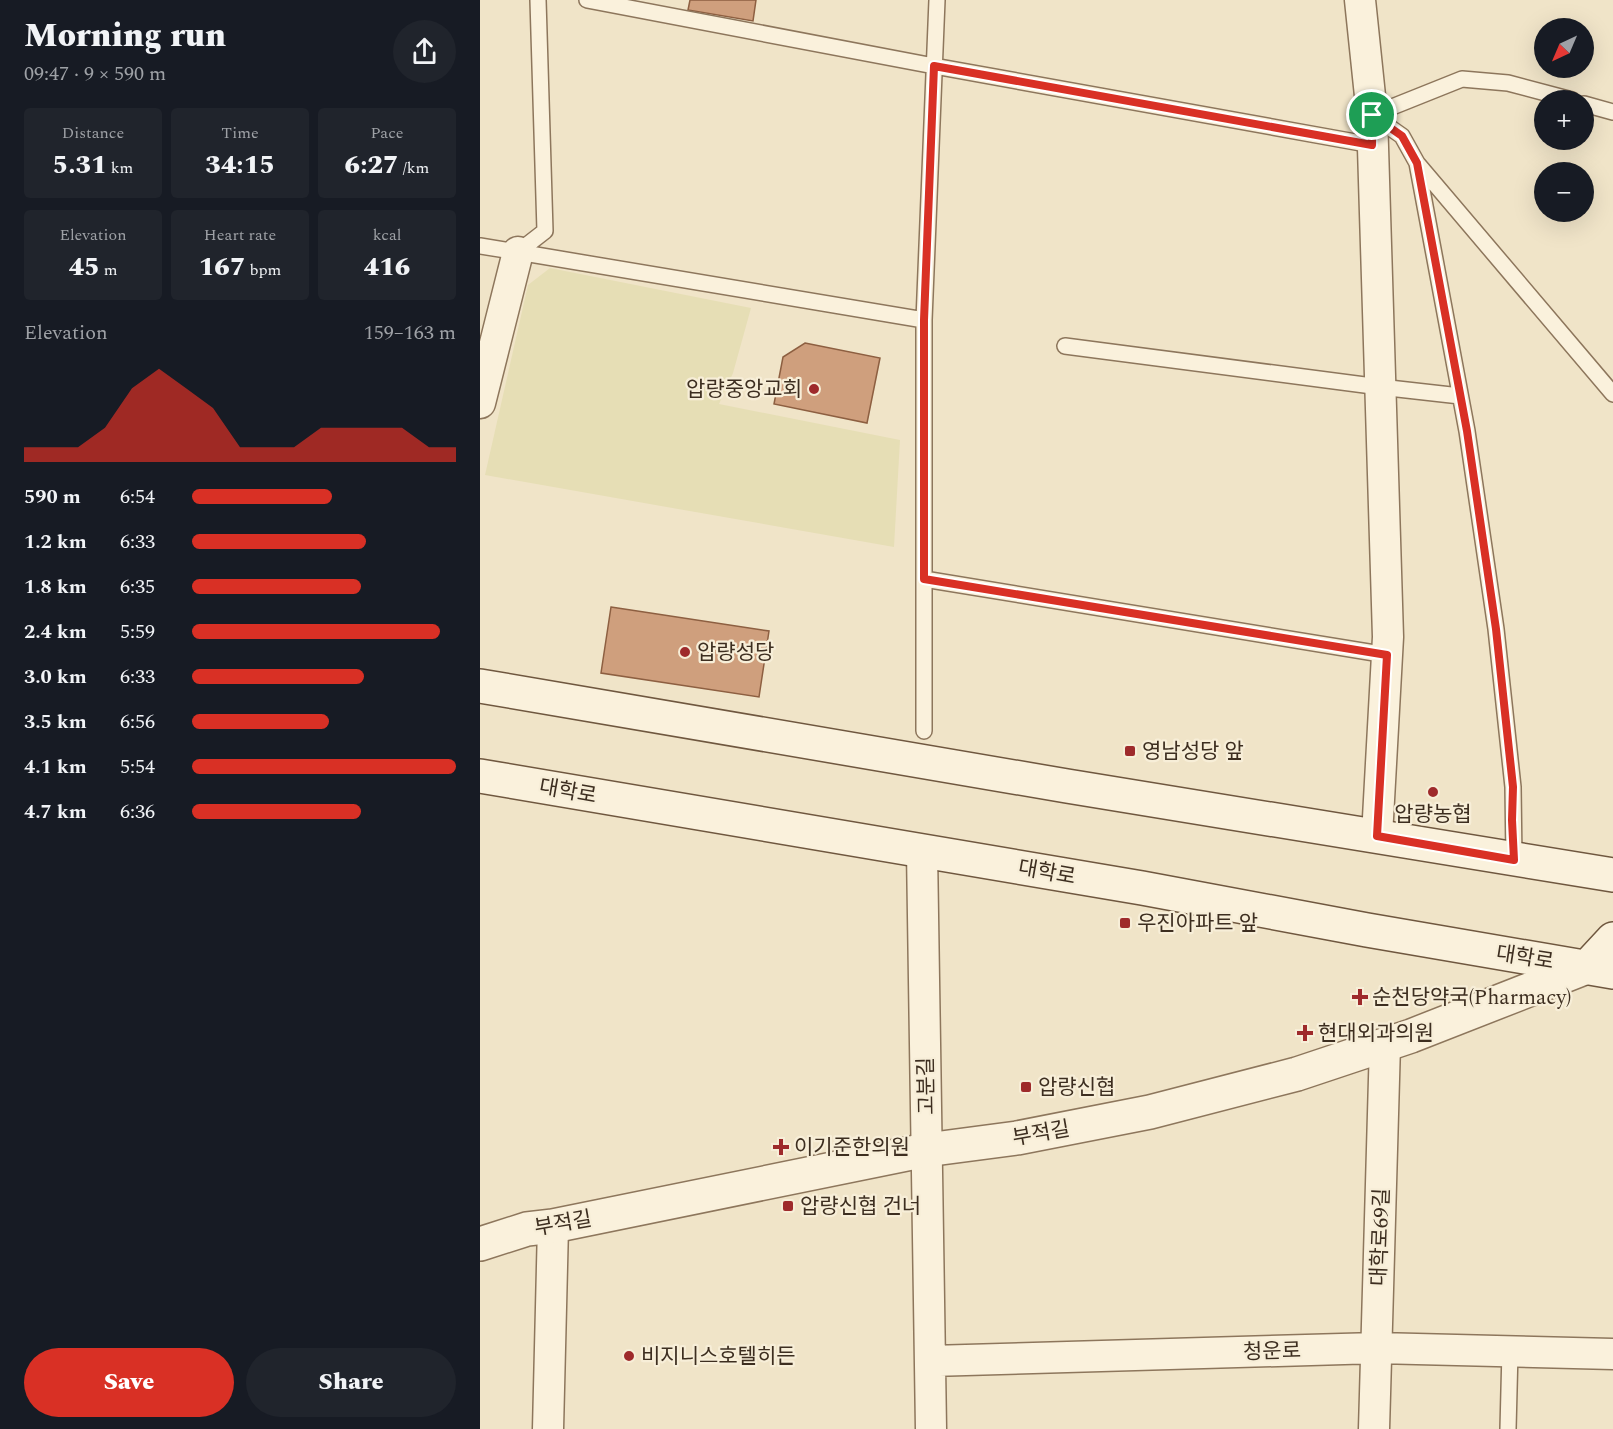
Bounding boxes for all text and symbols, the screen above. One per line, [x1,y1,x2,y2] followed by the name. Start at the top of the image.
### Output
[24,11,226,61] text: Morning run
[1534,18,1594,78] north arrow
[1534,18,1594,222] map controls
[393,20,456,83] button: share
[24,59,166,89] text: 09:47 · 9 × 590 m
[1346,89,1397,140] pin
[1534,90,1594,150] button: +
[1355,98,1388,131] icon: arrive
[62,121,124,145] text: Distance
[221,121,259,145] text: Time
[370,121,404,145] text: Pace
[53,145,107,185] text: 5.31
[205,145,275,185] text: 34:15
[345,145,399,185] text: 6:27
[107,156,133,180] text: km
[399,156,429,180] text: /km
[1534,162,1594,222] button: −
[59,223,127,247] text: Elevation
[204,223,276,247] text: Heart rate
[373,223,401,247] text: kcal
[69,247,100,287] text: 45
[199,247,246,287] text: 167
[364,247,410,287] text: 416
[100,258,117,282] text: m
[246,258,281,282] text: bpm
[24,318,108,348] text: Elevation
[364,318,456,348] text: 159–163 m
[686,374,802,406] place label: 압량중앙교회
[807,382,821,396] marker: 압량중앙교회
[24,482,81,512] text: 590 m
[120,482,155,512] text: 6:54
[24,527,87,557] text: 1.2 km
[120,527,155,557] text: 6:33
[24,572,87,602] text: 1.8 km
[120,572,155,602] text: 6:35
[24,617,87,647] text: 2.4 km
[120,617,155,647] text: 5:59
[697,637,774,669] place label: 압량성당
[678,645,692,659] marker: 압량성당
[24,662,87,692] text: 3.0 km
[120,662,155,692] text: 6:33
[24,707,87,737] text: 3.5 km
[120,707,155,737] text: 6:56
[1142,736,1244,768] place label: 영남성당 앞
[1123,744,1137,758] marker: 영남성당 앞
[24,752,87,782] text: 4.1 km
[120,752,155,782] text: 5:54
[537,771,599,813] street label: 대학로
[1426,785,1440,799] marker: 압량농협
[24,797,87,827] text: 4.7 km
[120,797,155,827] text: 6:36
[1394,799,1472,831] place label: 압량농협
[1016,852,1078,894] street label: 대학로
[1137,908,1258,940] place label: 우진아파트 앞
[1118,916,1132,930] marker: 우진아파트 앞
[1494,938,1556,978] street label: 대학로
[1372,982,1572,1014] place label: 순천당약국(Pharmacy)
[1353,990,1367,1004] marker: 순천당약국(Pharmacy)
[1318,1018,1434,1050] place label: 현대외과의원
[1296,1024,1314,1042] marker: 현대외과의원
[910,1057,944,1115] street label: 고분길
[1038,1072,1115,1104] place label: 압량신협
[1019,1080,1033,1094] marker: 압량신협
[1010,1113,1072,1155] street label: 부적길
[794,1132,910,1164] place label: 이기준한의원
[772,1138,790,1156] marker: 이기준한의원
[1363,1187,1399,1287] street label: 대학로69길
[800,1191,921,1223] place label: 압량신협 건너
[781,1199,795,1213] marker: 압량신협 건너
[532,1203,594,1245] street label: 부적길
[1243,1335,1302,1369] street label: 청운로
[641,1341,796,1373] place label: 비지니스호텔히든
[24,1348,234,1417] button: Save
[246,1348,456,1417] button: Share
[622,1349,636,1363] marker: 비지니스호텔히든

